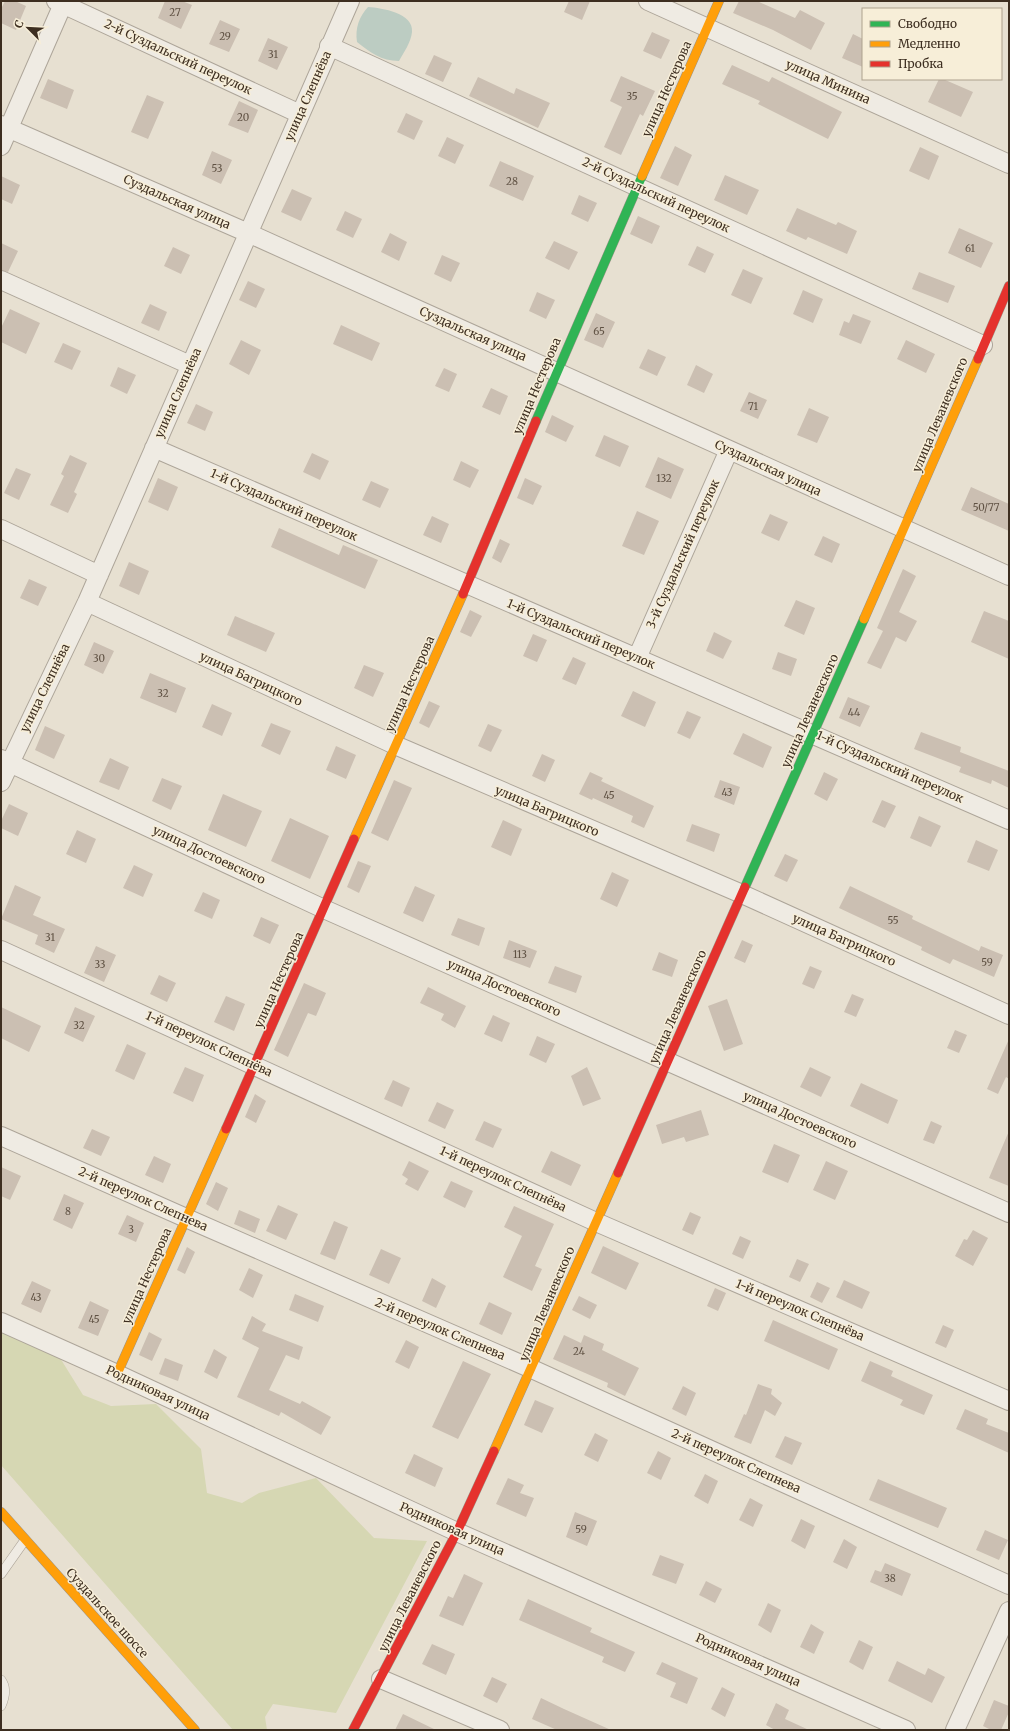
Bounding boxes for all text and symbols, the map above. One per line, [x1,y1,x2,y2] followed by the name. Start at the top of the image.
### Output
[169,6,181,19] house number: 27
[8,8,48,48] north arrow
[862,8,1002,80] legend
[102,16,255,98] street label: 2-й Суздальский переулок
[898,16,957,31] text: Свободно
[11,18,27,30] text: С
[219,30,231,43] house number: 29
[898,36,960,51] text: Медленно
[639,38,695,139] street label: улица Нестерова
[268,48,278,61] house number: 31
[281,48,334,143] street label: улица Слепнёва
[784,56,873,107] street label: улица Минина
[898,56,944,71] text: Пробка
[626,90,638,103] house number: 35
[237,111,249,124] house number: 20
[580,154,733,236] street label: 2-й Суздальский переулок
[211,162,223,175] house number: 53
[121,171,234,232] street label: Суздальская улица
[506,175,518,188] house number: 28
[965,242,975,255] house number: 61
[417,303,530,364] street label: Суздальская улица
[593,325,605,338] house number: 65
[509,335,564,436] street label: улица Нестерова
[151,345,204,440] street label: улица Слепнёва
[909,355,970,474] street label: улица Леваневского
[748,400,758,413] house number: 71
[713,436,824,499] street label: Суздальская улица
[208,465,361,544] street label: 1-й Суздальский переулок
[656,472,672,485] house number: 132
[643,477,722,631] street label: 3-й Суздальский переулок
[973,501,1000,514] house number: 50/77
[505,595,658,672] street label: 1-й Суздальский переулок
[382,633,438,734] street label: улица Нестерова
[17,640,73,735] street label: улица Слепнёва
[197,648,305,709] street label: улица Багрицкого
[93,652,105,665] house number: 30
[778,652,841,770] street label: улица Леваневского
[157,687,169,700] house number: 32
[848,706,860,719] house number: 44
[814,727,967,806] street label: 1-й Суздальский переулок
[493,782,601,839] street label: улица Багрицкого
[721,786,733,799] house number: 43
[603,789,615,802] house number: 45
[150,822,268,887] street label: улица Достоевского
[790,910,898,969] street label: улица Багрицкого
[887,914,899,927] house number: 55
[251,929,307,1030] street label: улица Нестерова
[45,931,55,944] house number: 31
[513,948,527,961] house number: 113
[646,948,709,1066] street label: улица Леваневского
[445,956,563,1019] street label: улица Достоевского
[981,956,993,969] house number: 59
[95,958,106,971] house number: 33
[143,1008,275,1080] street label: 1-й переулок Слепнёва
[73,1019,85,1032] house number: 32
[741,1088,859,1151] street label: улица Достоевского
[437,1143,569,1215] street label: 1-й переулок Слепнёва
[76,1163,211,1234] street label: 2-й переулок Слепнева
[65,1205,71,1218] house number: 8
[128,1223,134,1236] house number: 3
[119,1225,175,1326] street label: улица Нестерова
[516,1244,577,1363] street label: улица Леваневского
[734,1276,867,1344] street label: 1-й переулок Слепнёва
[30,1291,42,1304] house number: 43
[373,1294,508,1363] street label: 2-й переулок Слепнева
[88,1313,100,1326] house number: 45
[573,1345,585,1358] house number: 24
[104,1362,213,1423] street label: Родниковая улица
[669,1425,804,1496] street label: 2-й переулок Слепнева
[397,1499,507,1559] street label: Родниковая улица
[575,1523,587,1536] house number: 59
[375,1538,444,1654] street label: улица Леваневского
[63,1565,152,1661] street label: Суздальское шоссе
[884,1572,896,1585] house number: 38
[693,1630,803,1690] street label: Родниковая улица

